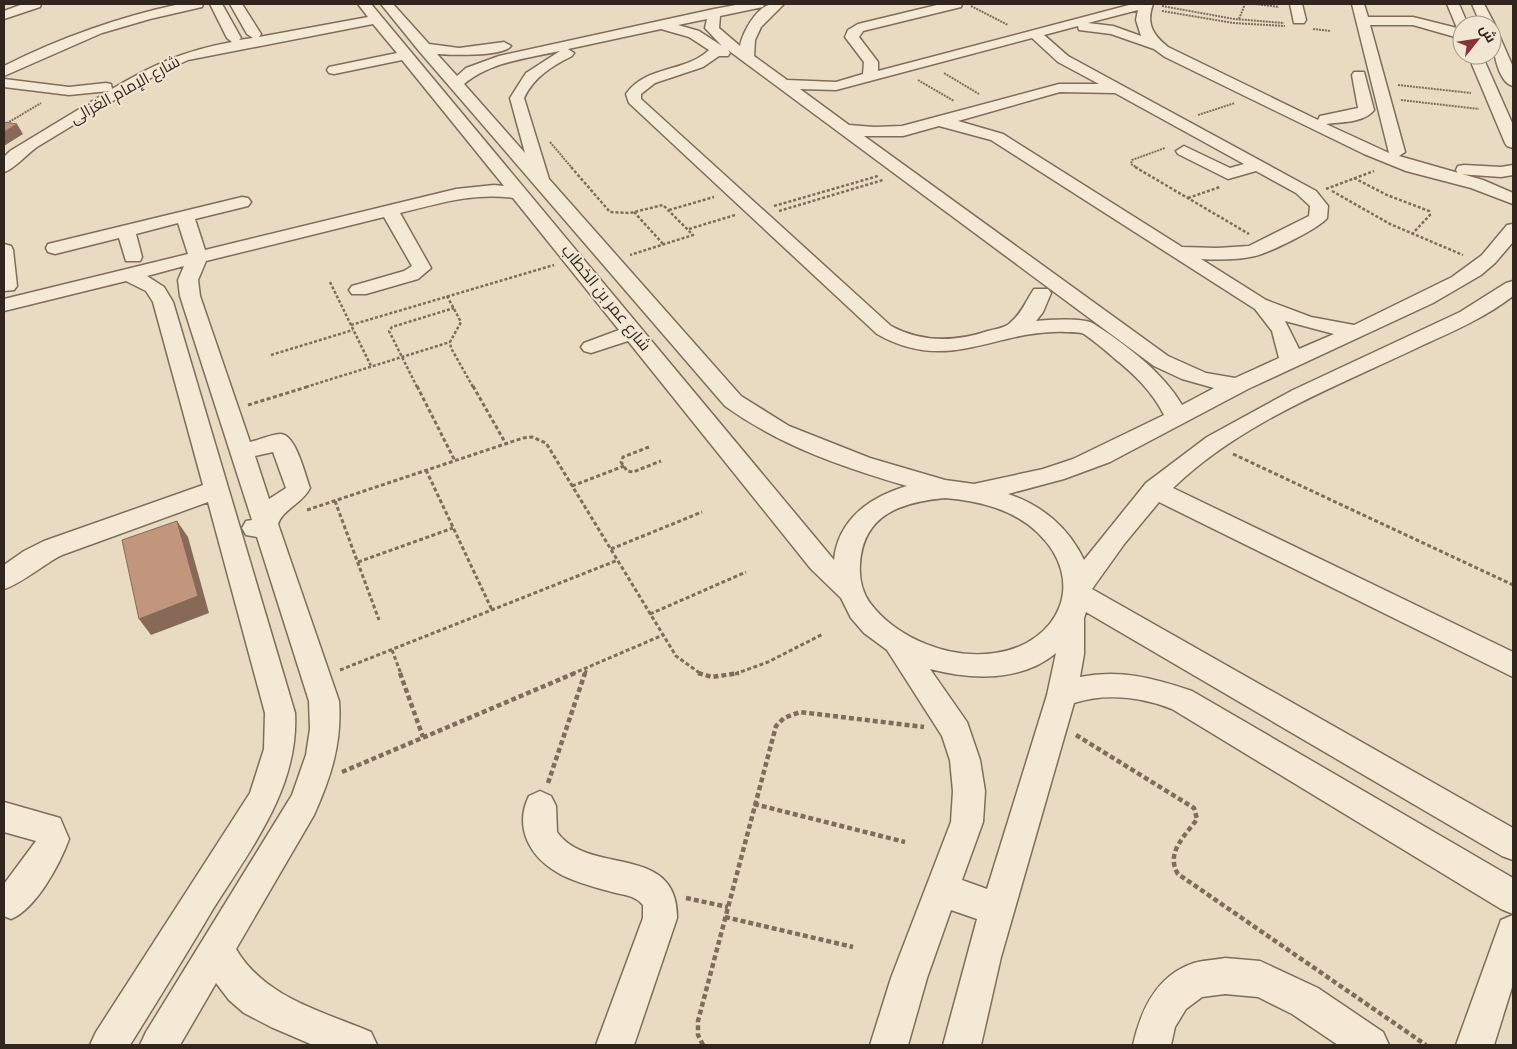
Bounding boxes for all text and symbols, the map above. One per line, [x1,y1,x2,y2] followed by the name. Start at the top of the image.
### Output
[1452,15,1502,65] north arrow
[1474,21,1501,47] text: ش
[65,50,185,130] street label: شارع الإمام الغزالى
[555,239,657,357] street label: شارع عمر بن الخطاب

